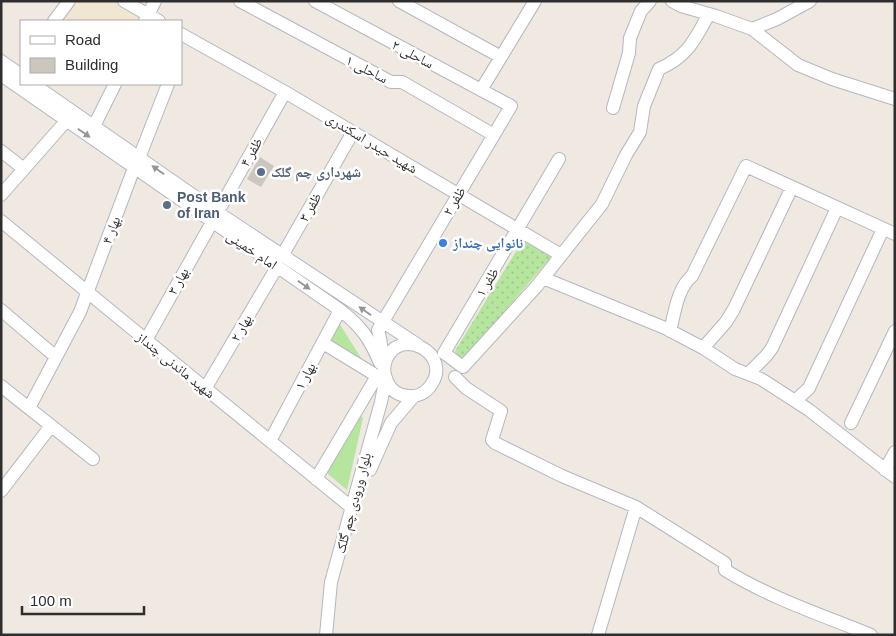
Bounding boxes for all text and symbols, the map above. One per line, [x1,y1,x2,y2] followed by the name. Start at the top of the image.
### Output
[20,20,182,85] legend
[65,31,101,48] text: Road
[389,36,437,72] street label: ساحلی ۲
[343,52,391,87] street label: ساحلی ۱
[65,56,118,73] text: Building
[323,109,421,177] street label: شهید حیدر اسکندری
[78,128,91,138] one-way arrow
[236,135,266,170] street label: ظفر ۴
[271,164,361,182] place label: شهرداری چم گلک
[151,165,165,175] one-way arrow
[255,166,267,178] marker: شهرداری چم گلک
[439,184,470,219] street label: ظفر ۲
[177,189,246,221] place label: Post Bank of Iran
[295,190,325,225] street label: ظفر ۳
[161,199,173,211] marker: Post Bank of Iran
[98,214,125,246] street label: بهار ۴
[223,227,280,274] street label: امام خمینی
[452,235,523,252] place label: نانوایی چنداز
[437,237,449,249] marker: نانوایی چنداز
[164,265,193,298] street label: بهار ۳
[472,265,503,300] street label: ظفر ۱
[297,281,311,290] one-way arrow
[358,306,372,316] one-way arrow
[227,312,256,345] street label: بهار ۲
[132,328,218,402] street label: شهید ماندنی چنداز
[291,360,320,393] street label: بهار ۱
[332,451,376,556] street label: بلوار ورودی چم گلک
[22,584,145,616] scale bar
[30,592,72,609] text: 100 m

